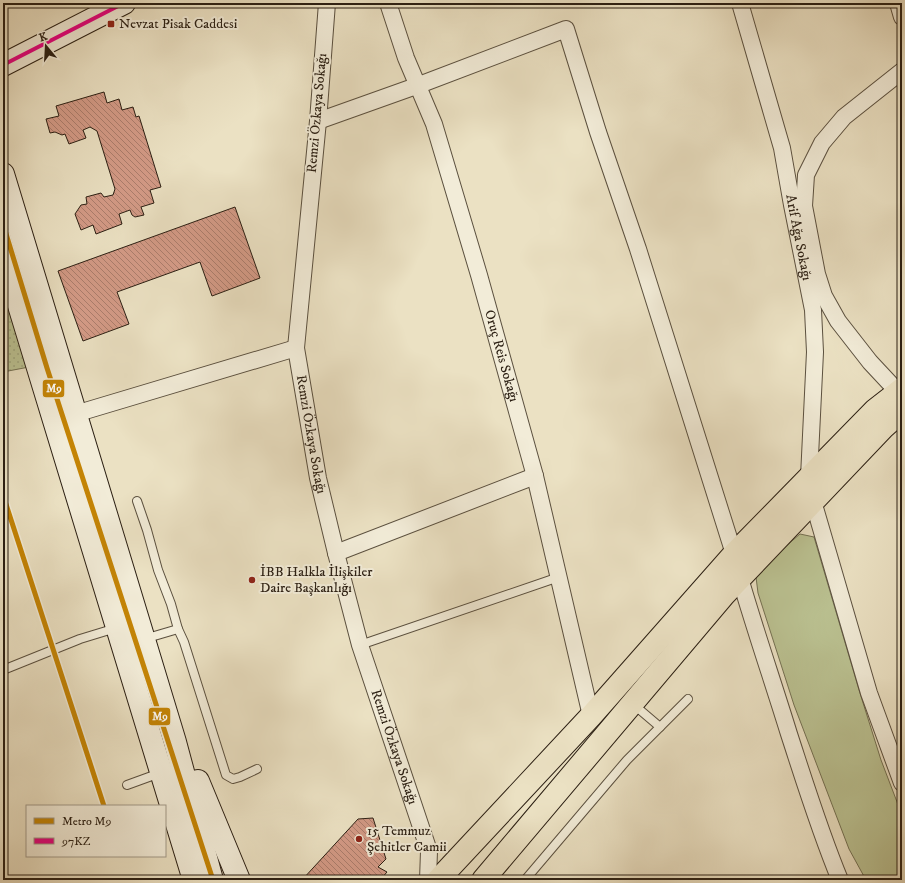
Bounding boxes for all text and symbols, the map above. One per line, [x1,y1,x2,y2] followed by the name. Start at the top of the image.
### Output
[119,15,238,33] place label: Nevzat Pisak Caddesi
[106,19,116,29] marker: Nevzat Pisak Caddesi
[26,26,66,66] north arrow
[37,30,49,45] text: K
[303,52,331,174] street label: Remzi Özkaya Sokağı
[781,193,816,283] street label: Arif Ağa Sokağı
[480,308,523,404] street label: Oruç Reis Sokağı
[292,374,331,496] street label: Remzi Özkaya Sokağı
[42,379,65,398] line badge: M9
[46,382,62,396] text: M9
[260,563,373,597] place label: İBB Halkla İlişkiler Daire Başkanlığı
[247,575,257,585] marker: İBB Halkla İlişkiler Daire Başkanlığı
[367,687,422,807] street label: Remzi Özkaya Sokağı
[148,707,171,726] line badge: M9
[152,710,168,724] text: M9
[26,805,166,857] legend
[62,814,111,829] text: Metro M9
[367,822,447,856] place label: 15 Temmuz Şehitler Camii
[61,834,91,849] text: 97KZ
[354,834,364,844] marker: 15 Temmuz Şehitler Camii

